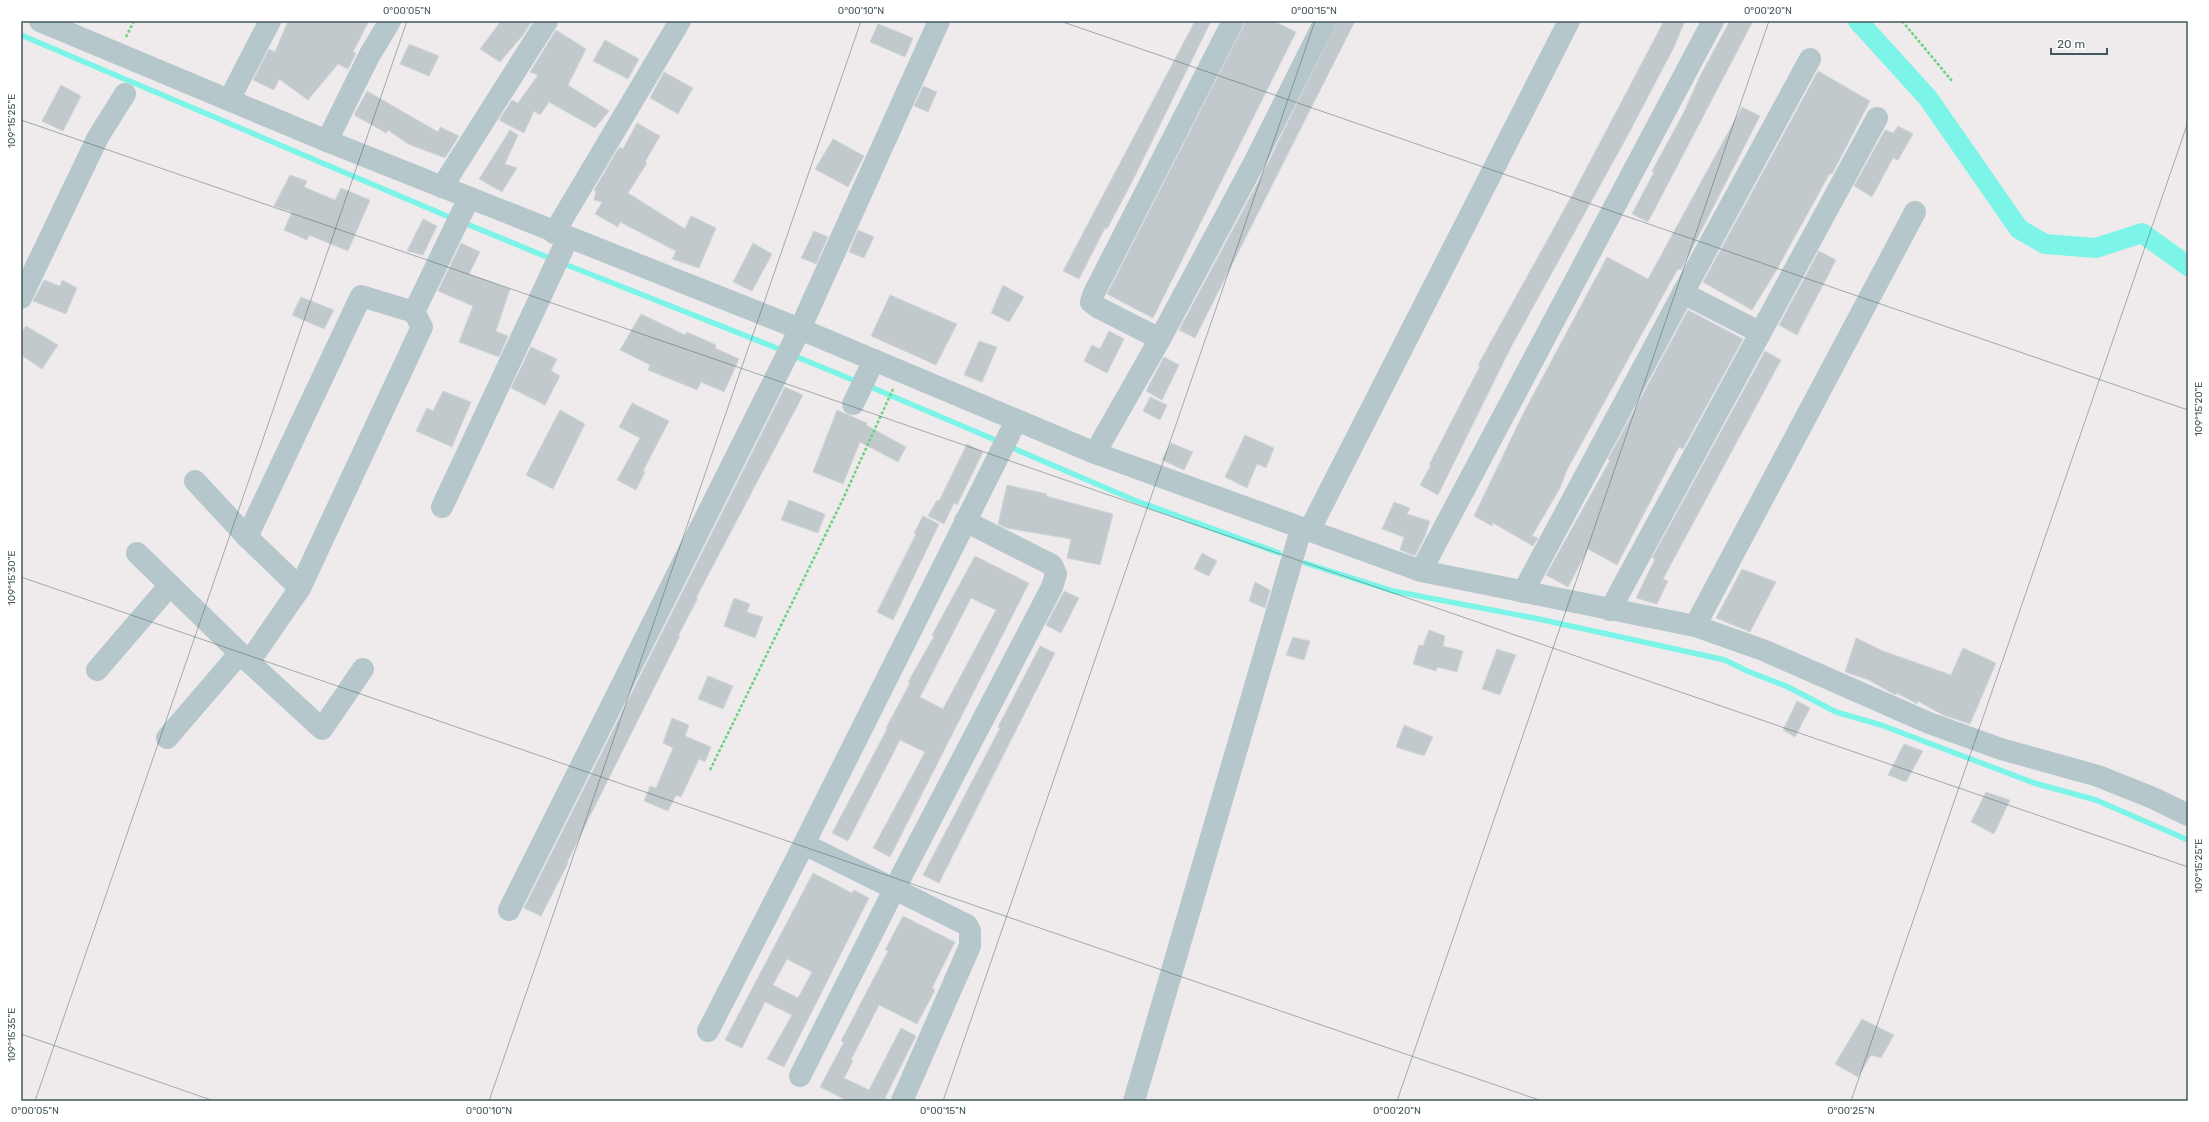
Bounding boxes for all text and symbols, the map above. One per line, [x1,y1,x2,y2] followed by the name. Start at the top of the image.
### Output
[383,5,431,17] text: 0°00'05"N
[838,5,884,17] text: 0°00'10"N
[1291,5,1337,17] text: 0°00'15"N
[1744,5,1792,17] text: 0°00'20"N
[2051,30,2107,56] scale bar
[2057,37,2085,51] text: 20 m
[6,94,18,148] text: 109°15'25"E
[2193,382,2205,436] text: 109°15'20"E
[6,551,18,606] text: 109°15'30"E
[2193,839,2205,893] text: 109°15'25"E
[6,1008,18,1062] text: 109°15'35"E
[11,1105,59,1117] text: 0°00'05"N
[466,1105,512,1117] text: 0°00'10"N
[920,1105,966,1117] text: 0°00'15"N
[1373,1105,1421,1117] text: 0°00'20"N
[1827,1105,1875,1117] text: 0°00'25"N

